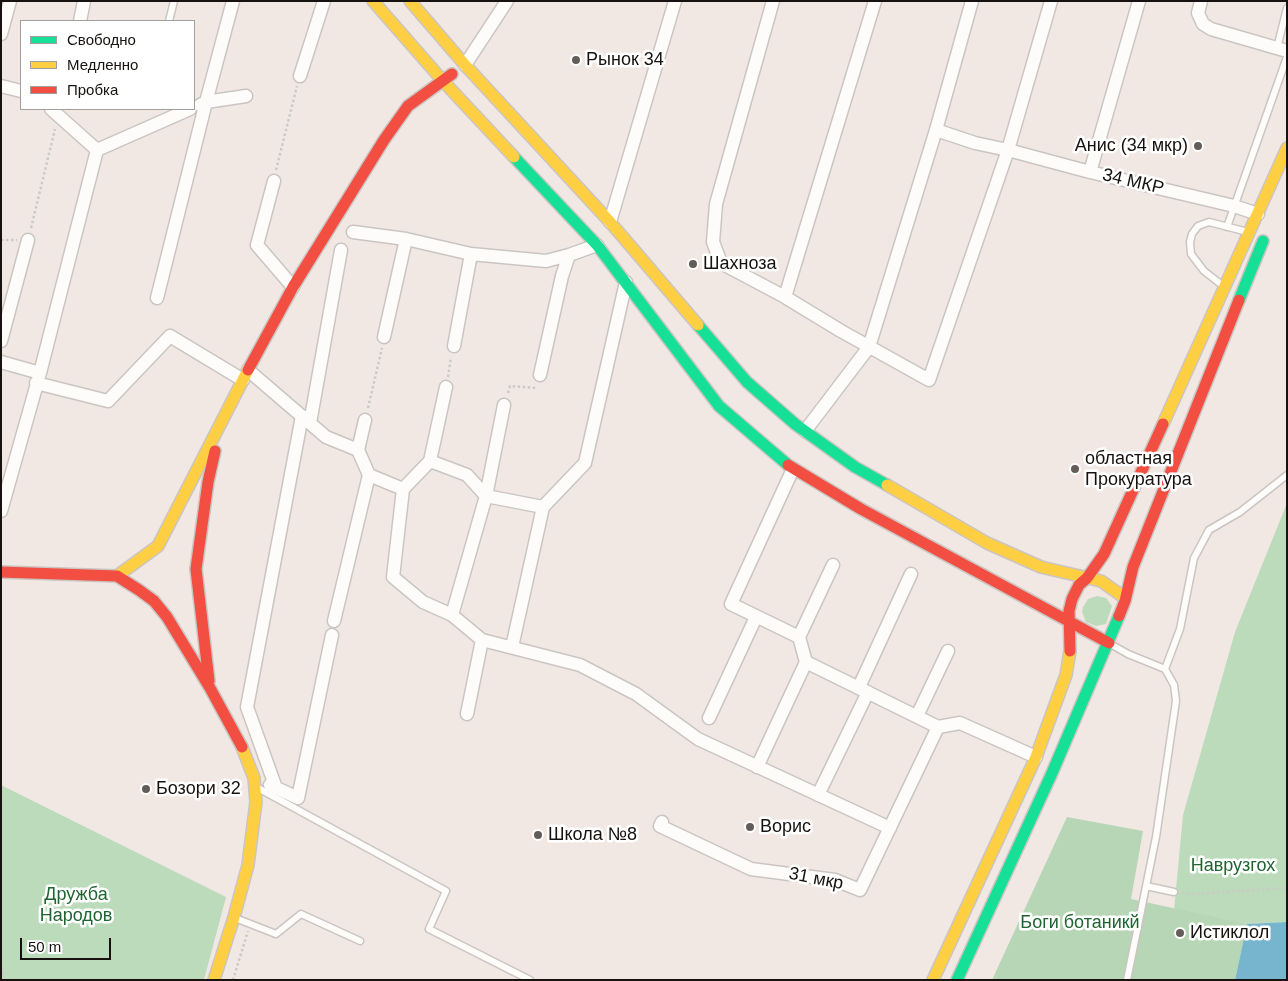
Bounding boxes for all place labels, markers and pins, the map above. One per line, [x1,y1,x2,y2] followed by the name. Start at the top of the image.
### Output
[586,49,664,71] place label: Рынок 34
[570,54,582,66] marker: Рынок 34
[1075,135,1188,157] place label: Анис (34 мкр)
[1192,140,1204,152] marker: Анис (34 мкр)
[703,253,777,275] place label: Шахноза
[687,258,699,270] marker: Шахноза
[1085,448,1192,490] place label: областная Прокуратура
[1069,463,1081,475] marker: областная Прокуратура
[156,778,241,800] place label: Бозори 32
[140,783,152,795] marker: Бозори 32
[760,816,811,838] place label: Ворис
[744,821,756,833] marker: Ворис
[548,824,637,846] place label: Школа №8
[532,829,544,841] marker: Школа №8
[1190,922,1269,944] place label: Истиклол
[1174,927,1186,939] marker: Истиклол

